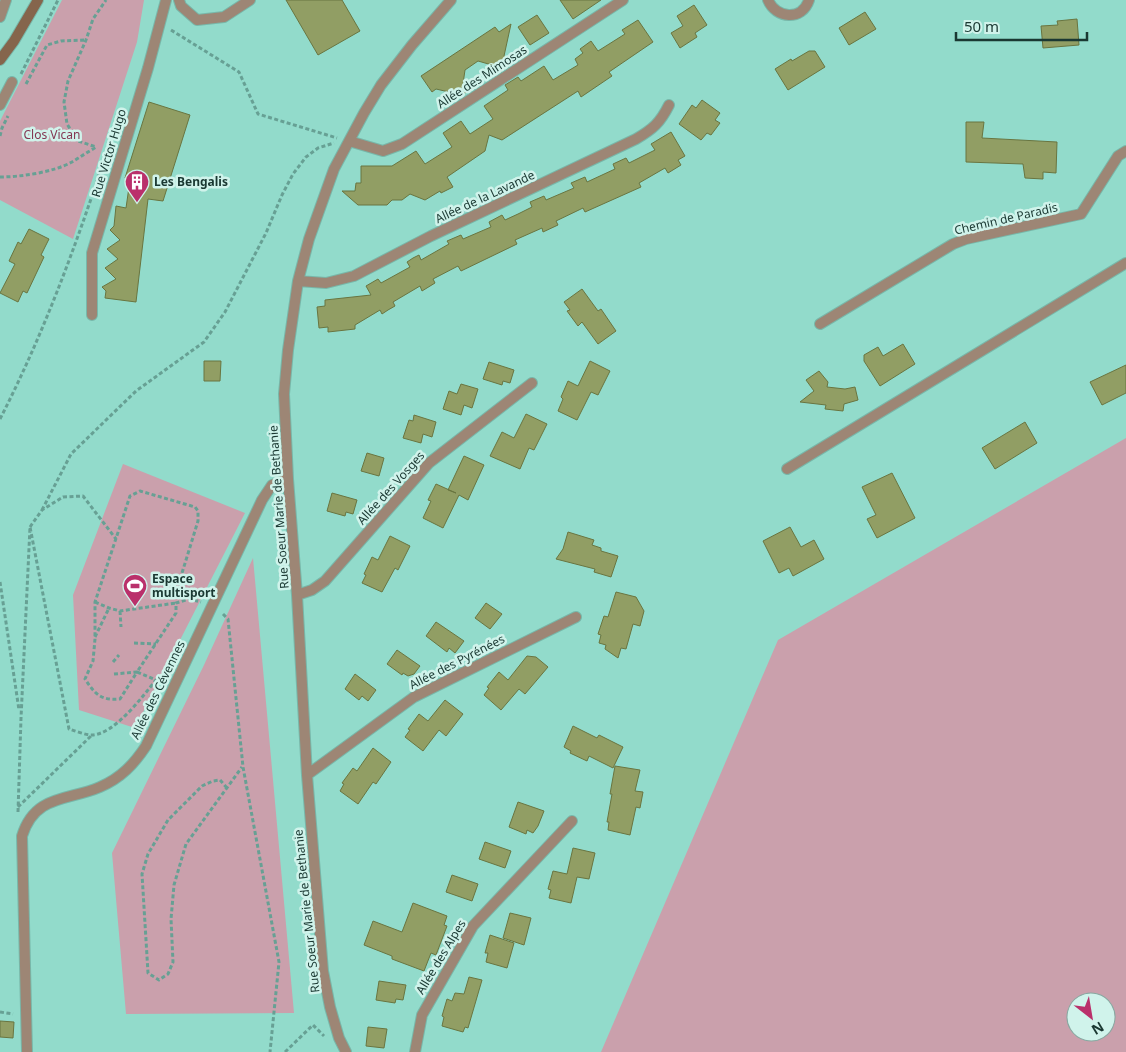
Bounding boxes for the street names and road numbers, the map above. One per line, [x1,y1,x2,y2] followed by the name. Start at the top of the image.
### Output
[433,41,530,112] street label: Allée des Mimosas
[87,107,130,199] street label: Rue Victor Hugo
[432,166,538,227] street label: Allée de la Lavande
[953,198,1059,239] street label: Chemin de Paradis
[264,424,293,589] street label: Rue Soeur Marie de Bethanie
[353,447,428,528] street label: Allée des Vosges
[406,630,508,693] street label: Allée des Pyrénées
[126,637,189,742] street label: Allée des Cévennes
[289,828,324,994] street label: Rue Soeur Marie de Bethanie
[412,916,470,997] street label: Allée des Alpes

